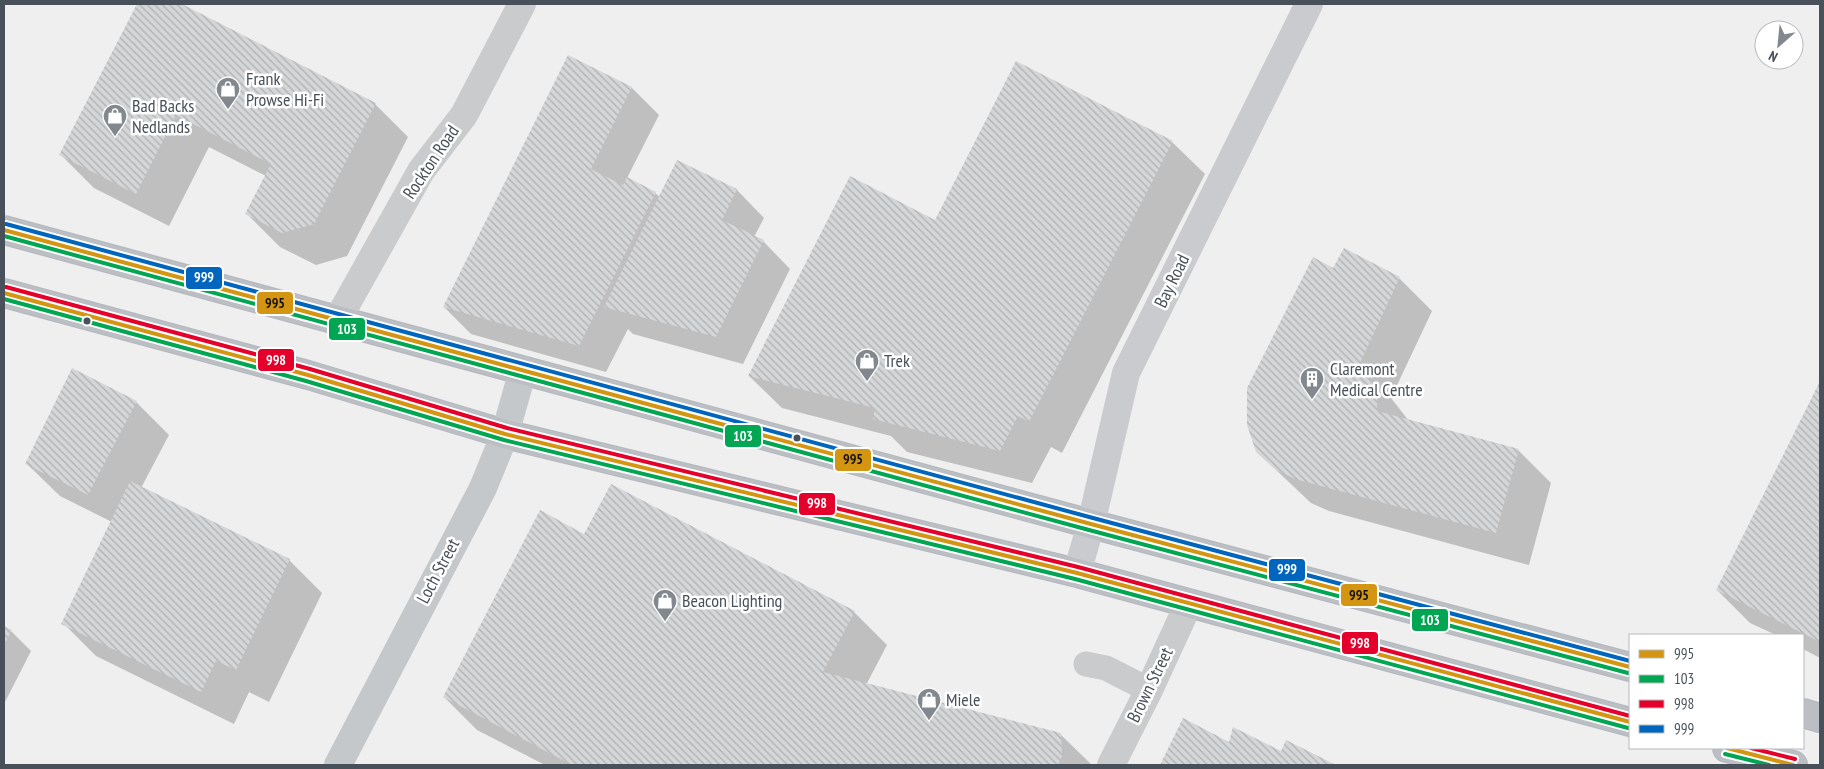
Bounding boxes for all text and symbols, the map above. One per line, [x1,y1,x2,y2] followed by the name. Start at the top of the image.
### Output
[1754,20,1804,70] north arrow
[1766,47,1781,66] text: N
[246,67,324,111] place label: Frank Prowse Hi-Fi
[215,76,241,110] shop icon: Frank Prowse Hi-Fi
[132,94,194,138] place label: Bad Backs Nedlands
[102,103,128,137] shop icon: Bad Backs Nedlands
[398,120,464,203] street label: Rockton Road
[1149,250,1194,311] street label: Bay Road
[185,266,223,290] line badge: 999
[194,268,214,286] text: 999
[256,291,294,315] line badge: 995
[265,294,285,312] text: 995
[82,316,92,326] unlabelled marker
[328,317,366,341] line badge: 103
[337,320,357,338] text: 103
[257,348,295,372] line badge: 998
[854,348,880,382] shop icon: Trek
[884,349,910,372] place label: Trek
[266,351,286,369] text: 998
[1330,357,1423,401] place label: Claremont Medical Centre
[1299,366,1325,400] building icon: Claremont Medical Centre
[724,424,762,448] line badge: 103
[733,427,753,445] text: 103
[792,433,802,443] unlabelled marker
[834,448,872,472] line badge: 995
[843,450,863,468] text: 995
[798,492,836,516] line badge: 998
[807,494,827,512] text: 998
[411,534,464,607] street label: Loch Street
[1268,558,1306,582] line badge: 999
[1277,560,1297,578] text: 999
[1340,583,1378,607] line badge: 995
[1349,586,1369,604] text: 995
[652,588,678,622] shop icon: Beacon Lighting
[682,589,782,612] place label: Beacon Lighting
[1411,608,1449,632] line badge: 103
[1420,611,1440,629] text: 103
[1341,631,1379,655] line badge: 998
[1350,634,1370,652] text: 998
[1629,634,1804,749] legend
[1122,643,1178,726] street label: Brown Street
[1674,644,1694,663] text: 995
[1674,669,1694,688] text: 103
[916,687,942,721] shop icon: Miele
[946,688,980,711] place label: Miele
[1674,694,1694,713] text: 998
[1674,719,1694,738] text: 999

